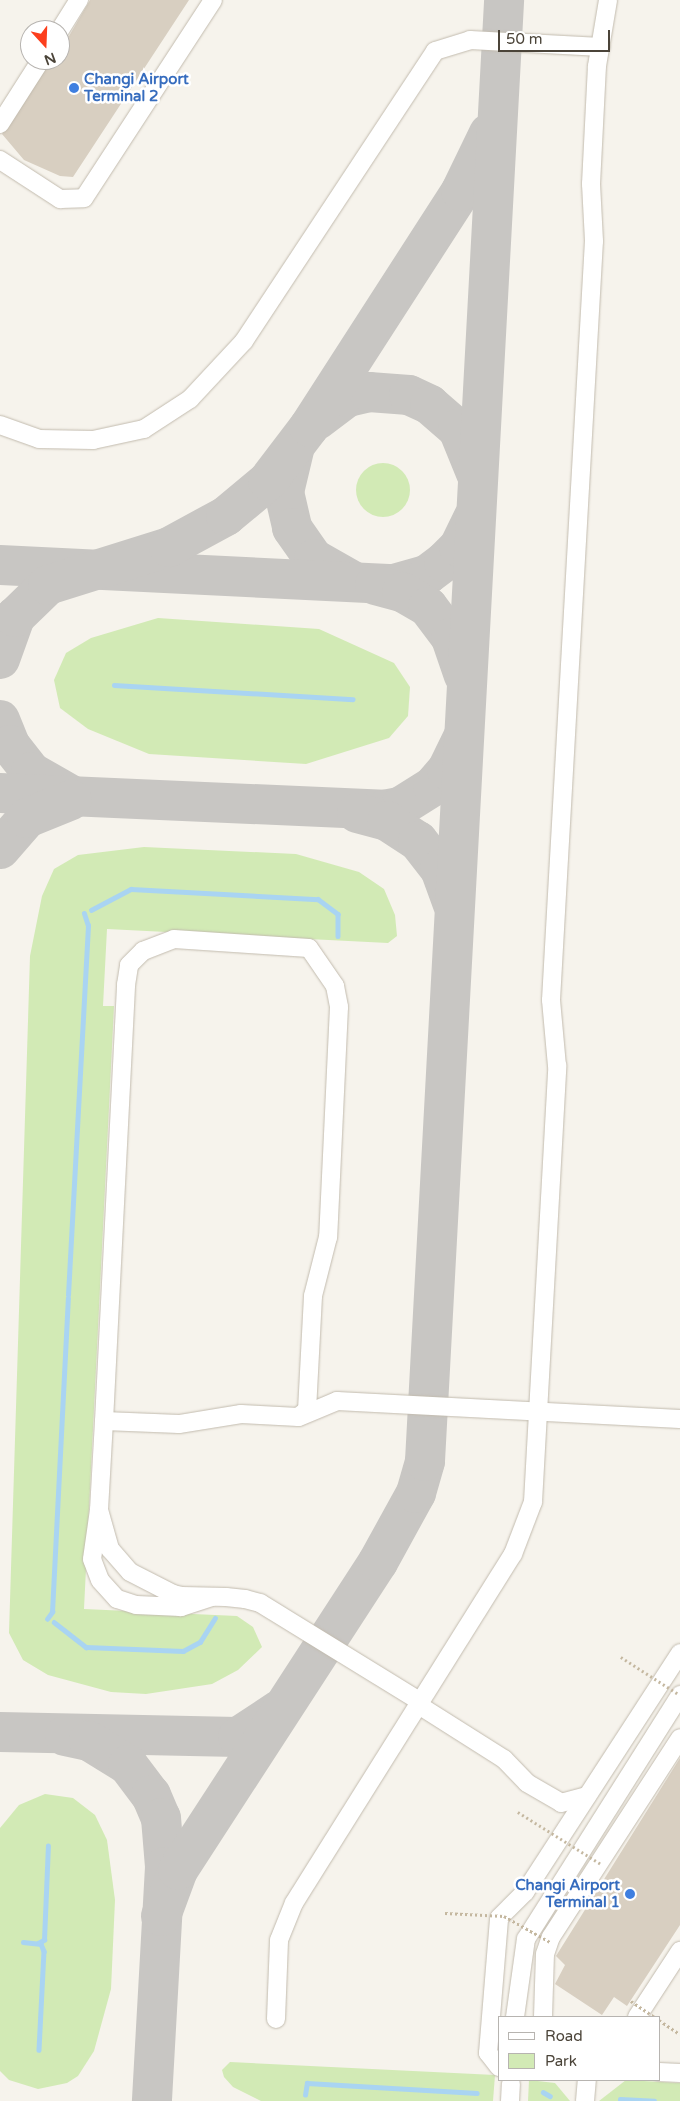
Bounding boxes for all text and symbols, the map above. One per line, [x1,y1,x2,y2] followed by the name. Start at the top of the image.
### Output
[20,20,70,70] north arrow
[500,20,612,52] scale bar
[506,30,543,48] text: 50 m
[42,49,58,69] text: N
[84,70,189,105] place label: Changi Airport Terminal 2
[68,82,80,94] marker: Changi Airport Terminal 2
[515,1876,620,1911] place label: Changi Airport Terminal 1
[624,1888,636,1900] marker: Changi Airport Terminal 1
[498,2016,660,2081] legend
[545,2027,583,2045] text: Road
[545,2052,577,2070] text: Park

